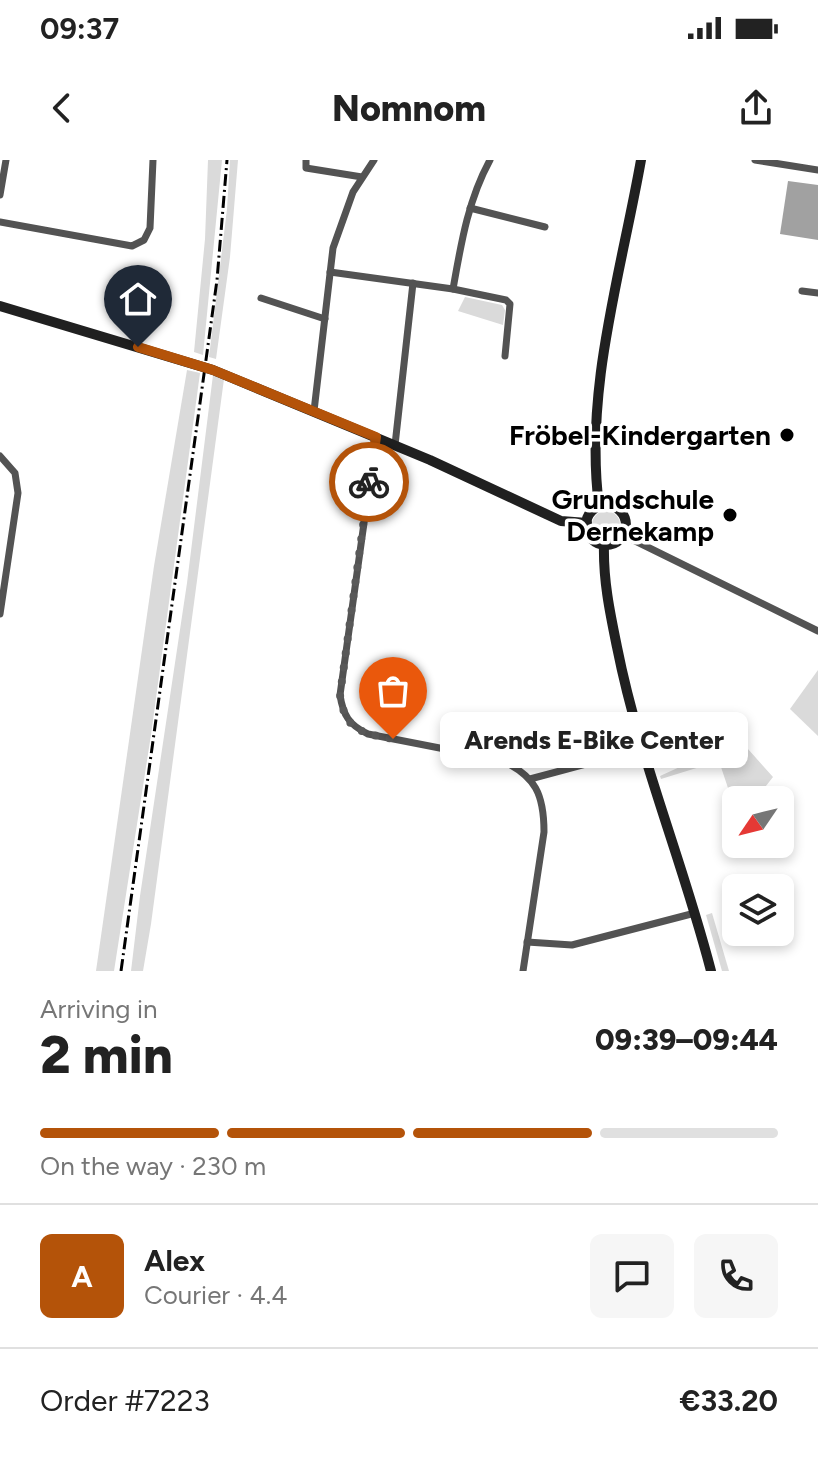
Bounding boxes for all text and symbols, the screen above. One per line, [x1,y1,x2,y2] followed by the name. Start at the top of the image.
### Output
[40,10,119,47] text: 09:37
[40,86,84,130] icon: back
[734,86,778,130] icon: share
[332,87,486,130] text: Nomnom
[104,265,172,347] pin
[116,277,160,321] icon: home
[509,418,771,452] place label: Fröbel-Kindergarten
[778,426,796,444] marker: Fröbel-Kindergarten
[329,442,409,522] courier
[347,460,391,504] icon: bike
[552,482,714,548] place label: Grundschule Dernekamp
[721,506,739,524] marker: Grundschule Dernekamp
[359,657,427,739] pin
[371,669,415,713] icon: bag
[441,711,749,767] callout: Arends E-Bike Center
[464,724,724,756] text: Arends E-Bike Center
[722,786,794,858] north arrow
[722,786,794,946] map controls
[722,874,794,946] button: layers
[40,993,158,1025] text: Arriving in
[595,1021,778,1058] text: 09:39–09:44
[40,1024,173,1086] text: 2 min
[40,1150,266,1182] text: On the way · 230 m
[590,1234,674,1318] button: chat
[694,1234,778,1318] button: phone
[144,1242,205,1279] text: Alex
[71,1258,93,1295] text: A
[144,1279,287,1311] text: Courier · 4.4
[40,1382,210,1419] text: Order #7223
[680,1382,778,1419] text: €33.20

